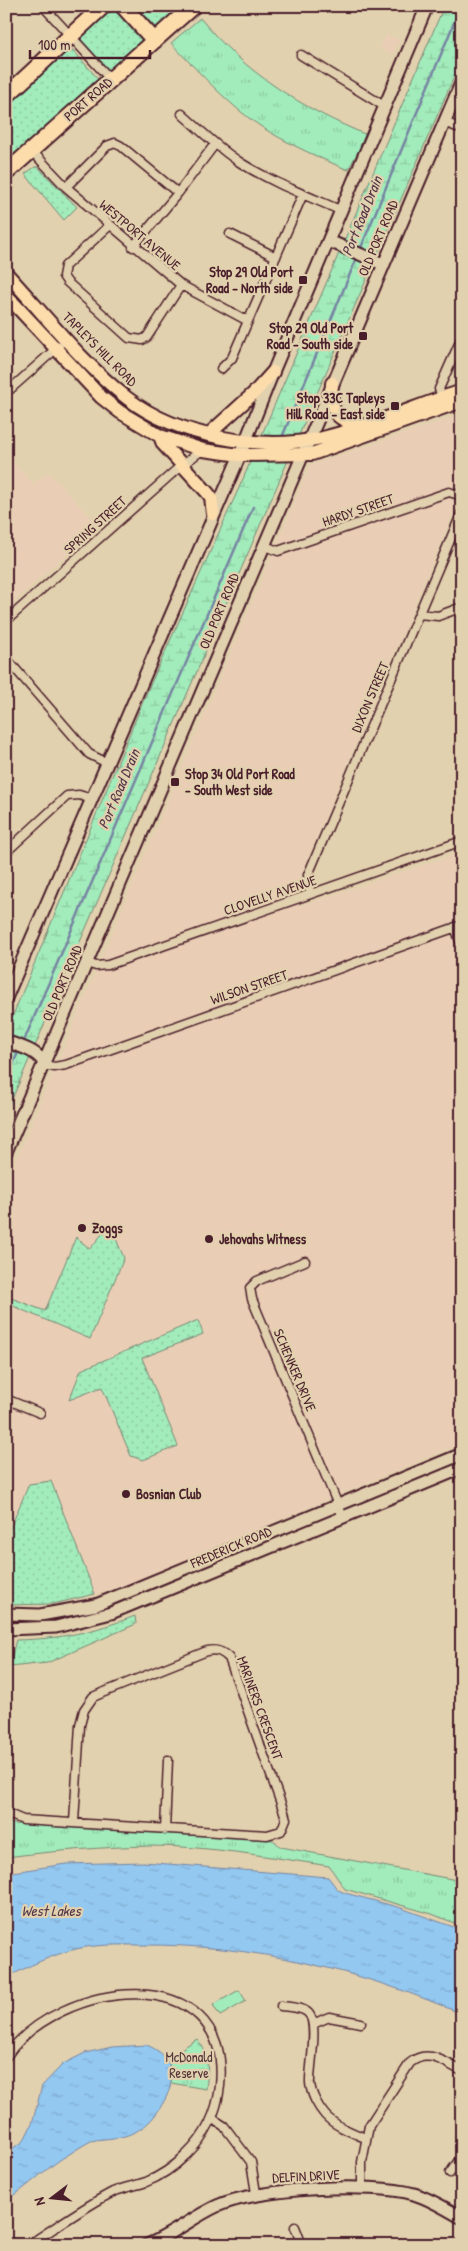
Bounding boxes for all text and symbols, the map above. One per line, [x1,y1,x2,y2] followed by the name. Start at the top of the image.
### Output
[30,28,150,60] scale bar
[38,34,71,55] text: 100 m
[59,72,116,125] street label: PORT ROAD
[336,172,388,259] water label: Port Road Drain
[96,195,185,274] street label: WESTPORT AVENUE
[353,196,402,279] street label: OLD PORT ROAD
[206,262,294,297] place label: Stop 29 Old Port Road - North side
[297,274,309,286] marker: Stop 29 Old Port Road - North side
[59,307,142,390] street label: TAPLEYS HILL ROAD
[267,318,354,353] place label: Stop 29 Old Port Road - South side
[357,330,369,342] marker: Stop 29 Old Port Road - South side
[286,388,386,423] place label: Stop 33C Tapleys Hill Road - East side
[389,400,401,412] marker: Stop 33C Tapleys Hill Road - East side
[320,488,396,531] street label: HARDY STREET
[59,491,131,558] street label: SPRING STREET
[194,569,243,652] street label: OLD PORT ROAD
[346,658,393,735] street label: DIXON STREET
[92,745,145,832] water label: Port Road Drain
[185,764,295,799] place label: Stop 34 Old Port Road - South West side
[169,776,181,788] marker: Stop 34 Old Port Road - South West side
[221,870,319,919] street label: CLOVELLY AVENUE
[37,941,86,1024] street label: OLD PORT ROAD
[208,964,290,1009] street label: WILSON STREET
[92,1218,123,1239] place label: Zoggs
[76,1222,88,1234] marker: Zoggs
[219,1229,307,1248] place label: Jehovahs Witness
[203,1233,215,1245] marker: Jehovahs Witness
[270,1326,321,1414] street label: SCHENKER DRIVE
[136,1484,202,1503] place label: Bosnian Club
[120,1488,132,1500] marker: Bosnian Club
[187,1521,274,1573] street label: FREDERICK ROAD
[233,1653,288,1763] street label: MARINERS CRESCENT
[21,1900,82,1921] water label: West Lakes
[165,2047,213,2082] park label: McDonald Reserve
[272,2164,340,2187] street label: DELFIN DRIVE
[28,2174,78,2224] north arrow
[29,2195,49,2208] text: N

